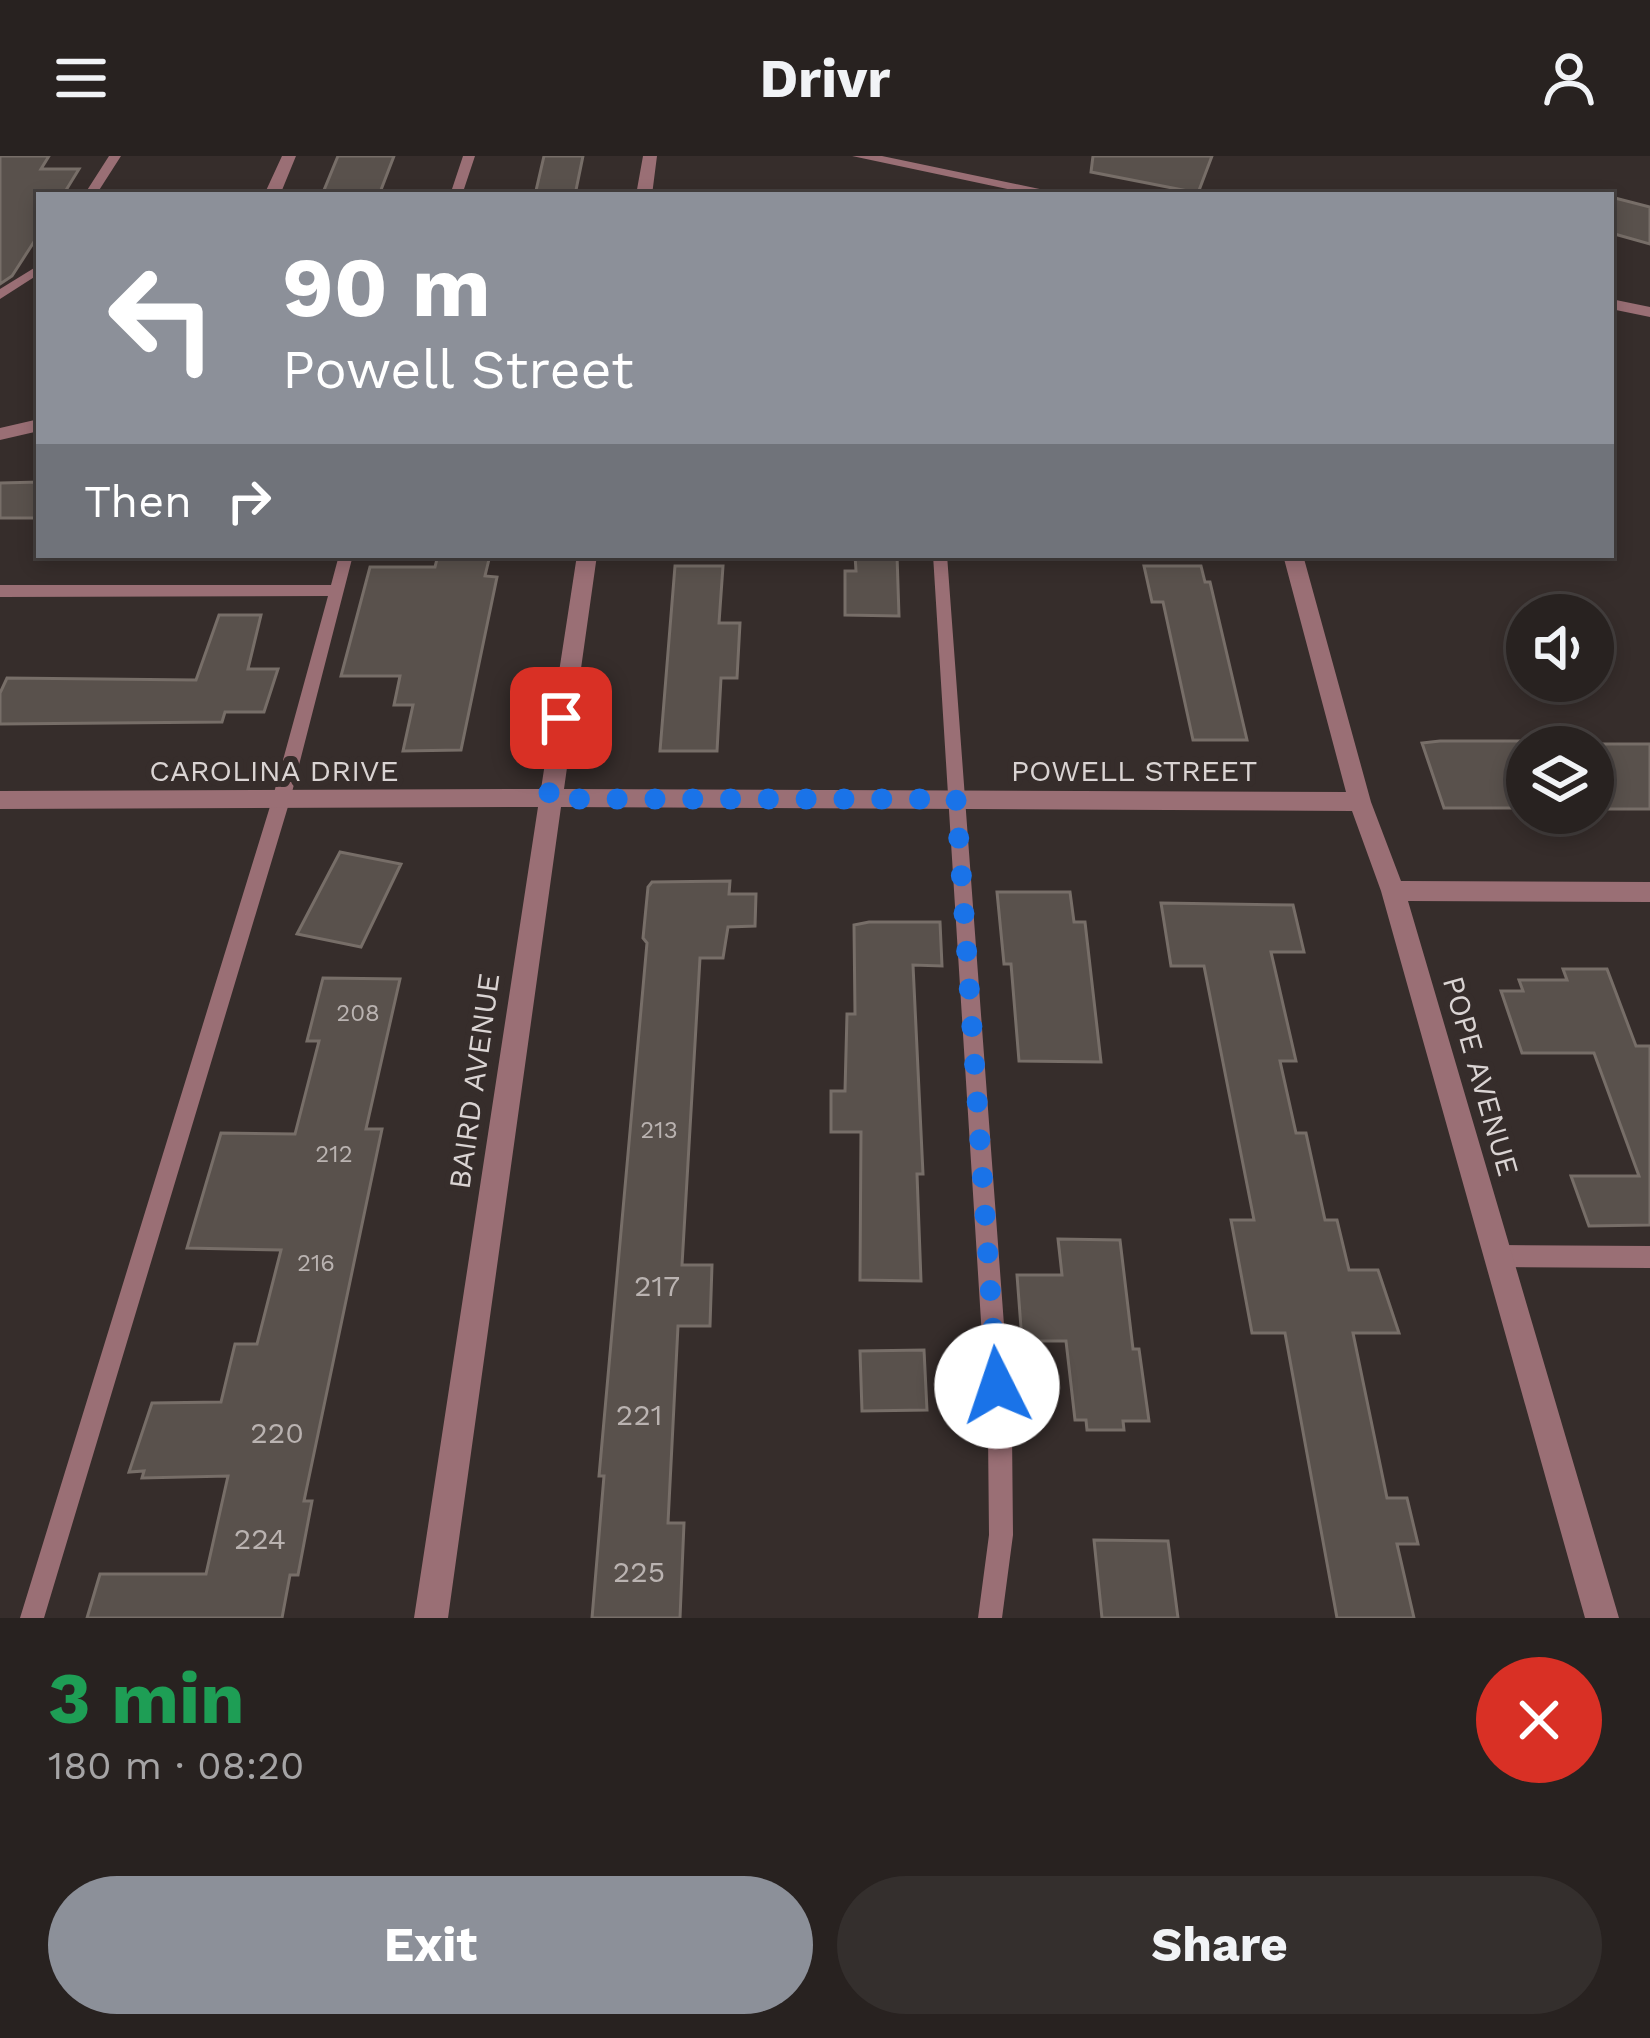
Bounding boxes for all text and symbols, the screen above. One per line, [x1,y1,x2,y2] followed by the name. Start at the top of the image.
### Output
[48,45,114,111] icon: menu
[1536,45,1602,111] icon: person
[759,47,891,110] text: Drivr
[282,238,491,336] text: 90 m
[84,240,240,396] icon: left
[282,338,634,401] text: Powell Street
[216,468,282,534] icon: right
[84,475,192,528] text: Then
[1506,594,1614,834] map controls
[1506,594,1614,702] button: sound
[510,667,612,769] pin
[528,685,594,751] icon: arrive
[1506,726,1614,834] button: layers
[149,753,399,788] street label: CAROLINA DRIVE
[1011,753,1257,788] street label: POWELL STREET
[442,971,506,1191] street label: BAIRD AVENUE
[1436,972,1526,1180] street label: POPE AVENUE
[336,999,380,1027] house number: 208
[640,1116,678,1144] house number: 213
[315,1140,353,1168] house number: 212
[297,1249,335,1277] house number: 216
[634,1268,680,1303] house number: 217
[934,1323,1060,1449] position arrow
[616,1397,662,1432] house number: 221
[250,1415,304,1450] house number: 220
[234,1521,286,1556] house number: 224
[613,1554,665,1589] house number: 225
[48,1656,245,1740] text: 3 min
[1476,1657,1602,1783] button: close
[48,1743,304,1788] text: 180 m · 08:20
[48,1876,813,2014] button: Exit
[837,1876,1602,2014] button: Share

